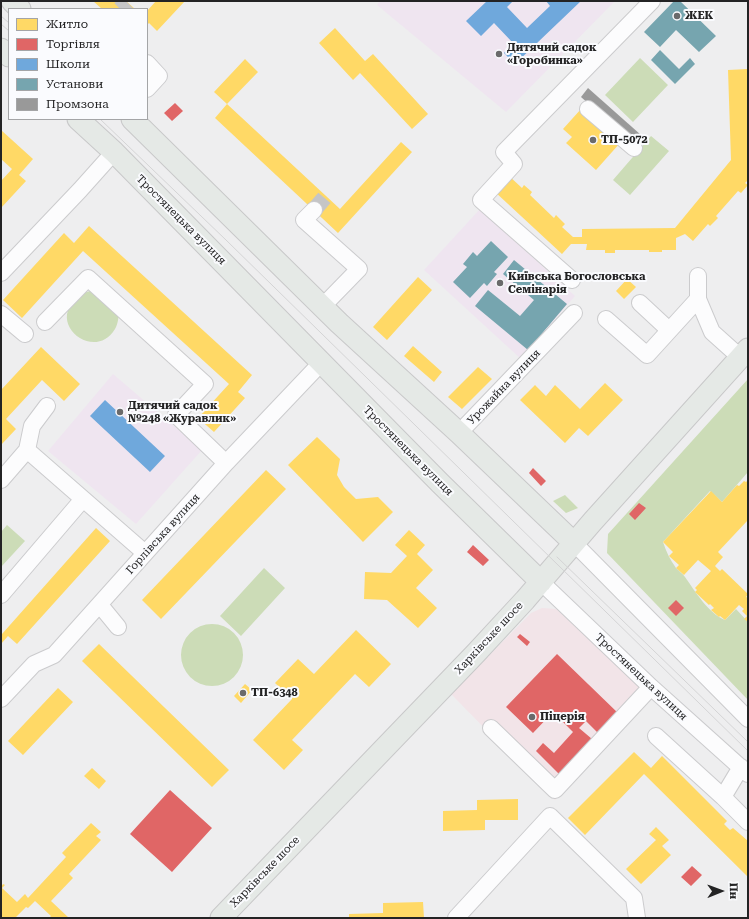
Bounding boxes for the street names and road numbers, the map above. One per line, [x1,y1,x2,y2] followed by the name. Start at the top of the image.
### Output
[133,172,229,268] street label: Тростянецька вулиця
[465,347,543,427] street label: Урожайна вулиця
[360,403,456,499] street label: Тростянецька вулиця
[123,491,203,577] street label: Горлівська вулиця
[452,599,526,677] street label: Харківське шосе
[592,631,690,723] street label: Тростянецька вулиця
[228,834,302,910] street label: Харківське шосе

